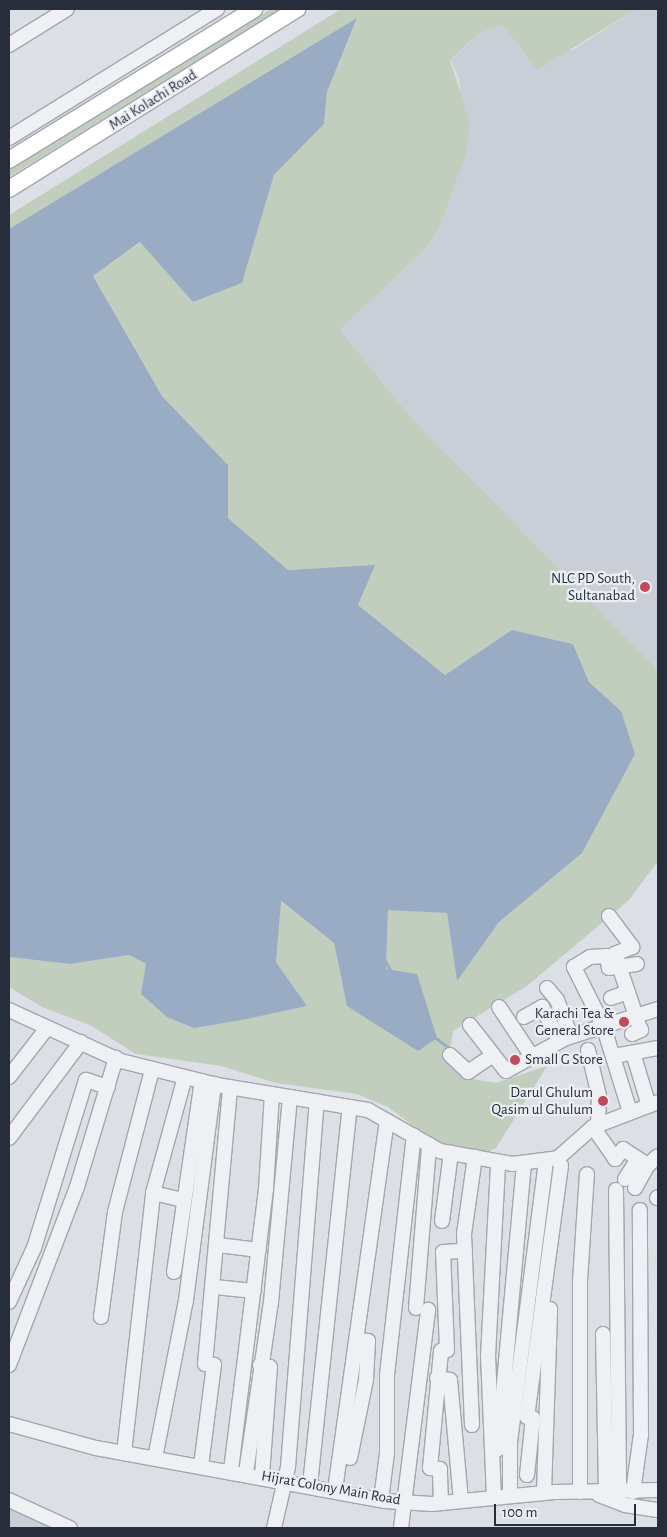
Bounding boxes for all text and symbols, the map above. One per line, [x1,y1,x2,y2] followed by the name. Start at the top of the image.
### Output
[106,66,200,134] street label: Mai Kolachi Road
[551,569,635,604] place label: NLC PD South, Sultanabad
[639,581,651,593] marker: NLC PD South, Sultanabad
[535,1004,614,1039] place label: Karachi Tea & General Store
[618,1016,630,1028] marker: Karachi Tea & General Store
[525,1051,603,1069] place label: Small G Store
[509,1054,521,1066] marker: Small G Store
[491,1083,593,1118] place label: Darul Ghulum Qasim ul Ghulum
[597,1095,609,1107] marker: Darul Ghulum Qasim ul Ghulum
[260,1467,402,1509] street label: Hijrat Colony Main Road
[497,1494,640,1526] scale bar
[502,1505,537,1520] text: 100 m

